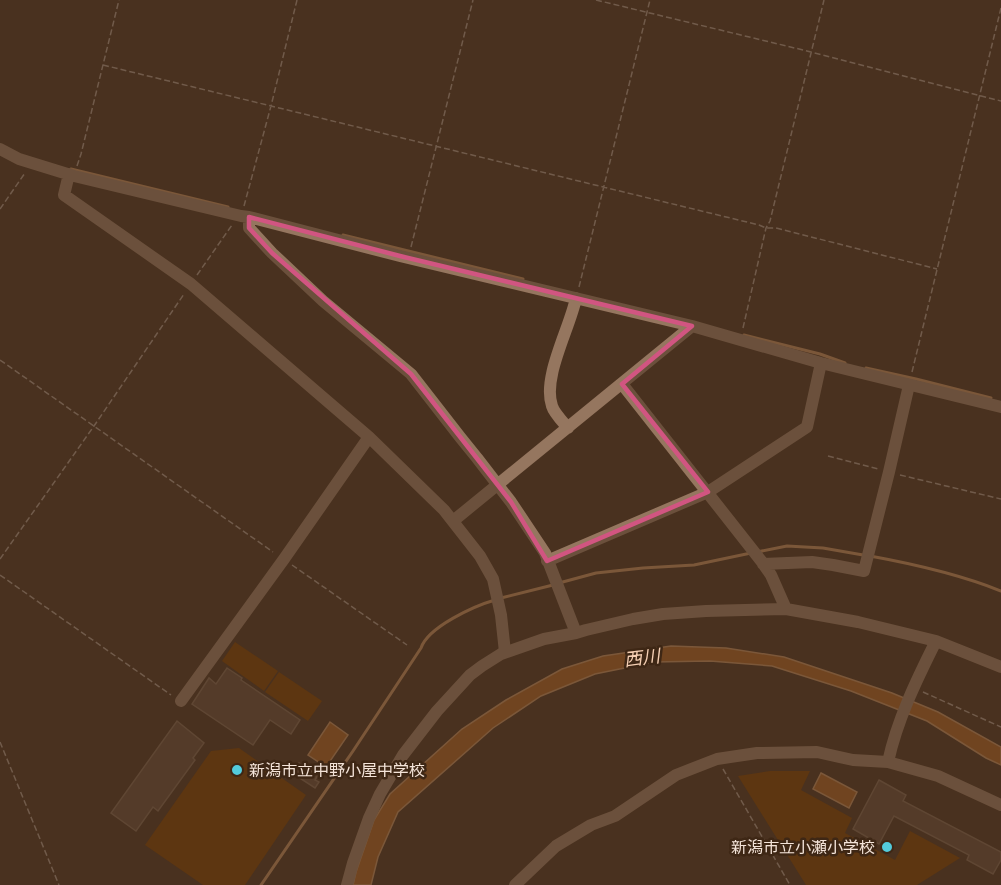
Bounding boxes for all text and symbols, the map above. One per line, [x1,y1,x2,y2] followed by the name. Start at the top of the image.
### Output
[623,645,663,670] water label: 西川
[249,761,425,780] place label: 新潟市立中野小屋中学校
[230,763,244,777] marker: 新潟市立中野小屋中学校
[731,838,875,857] place label: 新潟市立小瀬小学校
[880,840,894,854] marker: 新潟市立小瀬小学校

